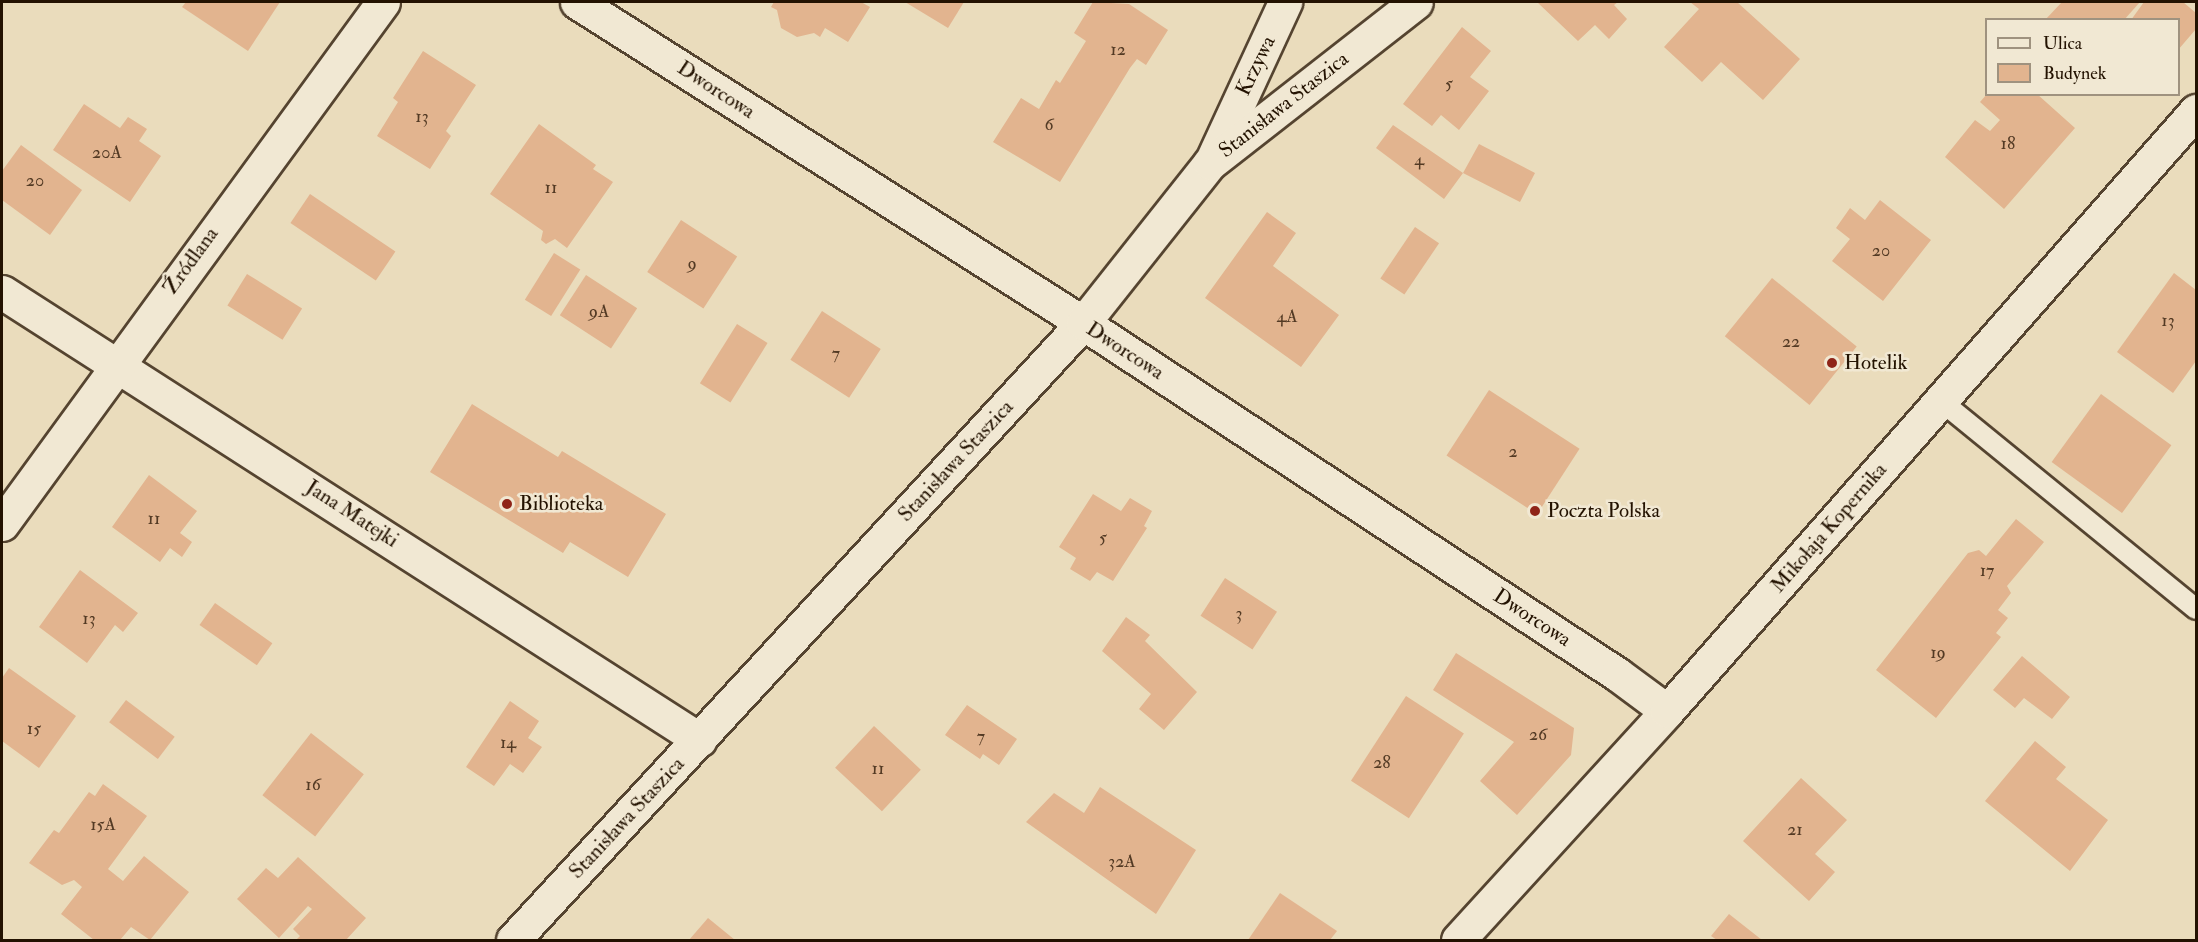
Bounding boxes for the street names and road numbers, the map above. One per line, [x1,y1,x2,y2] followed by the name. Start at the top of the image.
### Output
[1231,32,1281,100] street label: Krzywa
[1214,47,1354,163] street label: Stanisława Staszica
[672,56,760,124] street label: Dworcowa
[158,222,224,300] street label: Źródlana
[1081,317,1169,385] street label: Dworcowa
[893,395,1019,527] street label: Stanisława Staszica
[1766,458,1892,598] street label: Mikołaja Kopernika
[301,475,403,553] street label: Jana Matejki
[1488,584,1576,652] street label: Dworcowa
[564,752,690,884] street label: Stanisława Staszica

